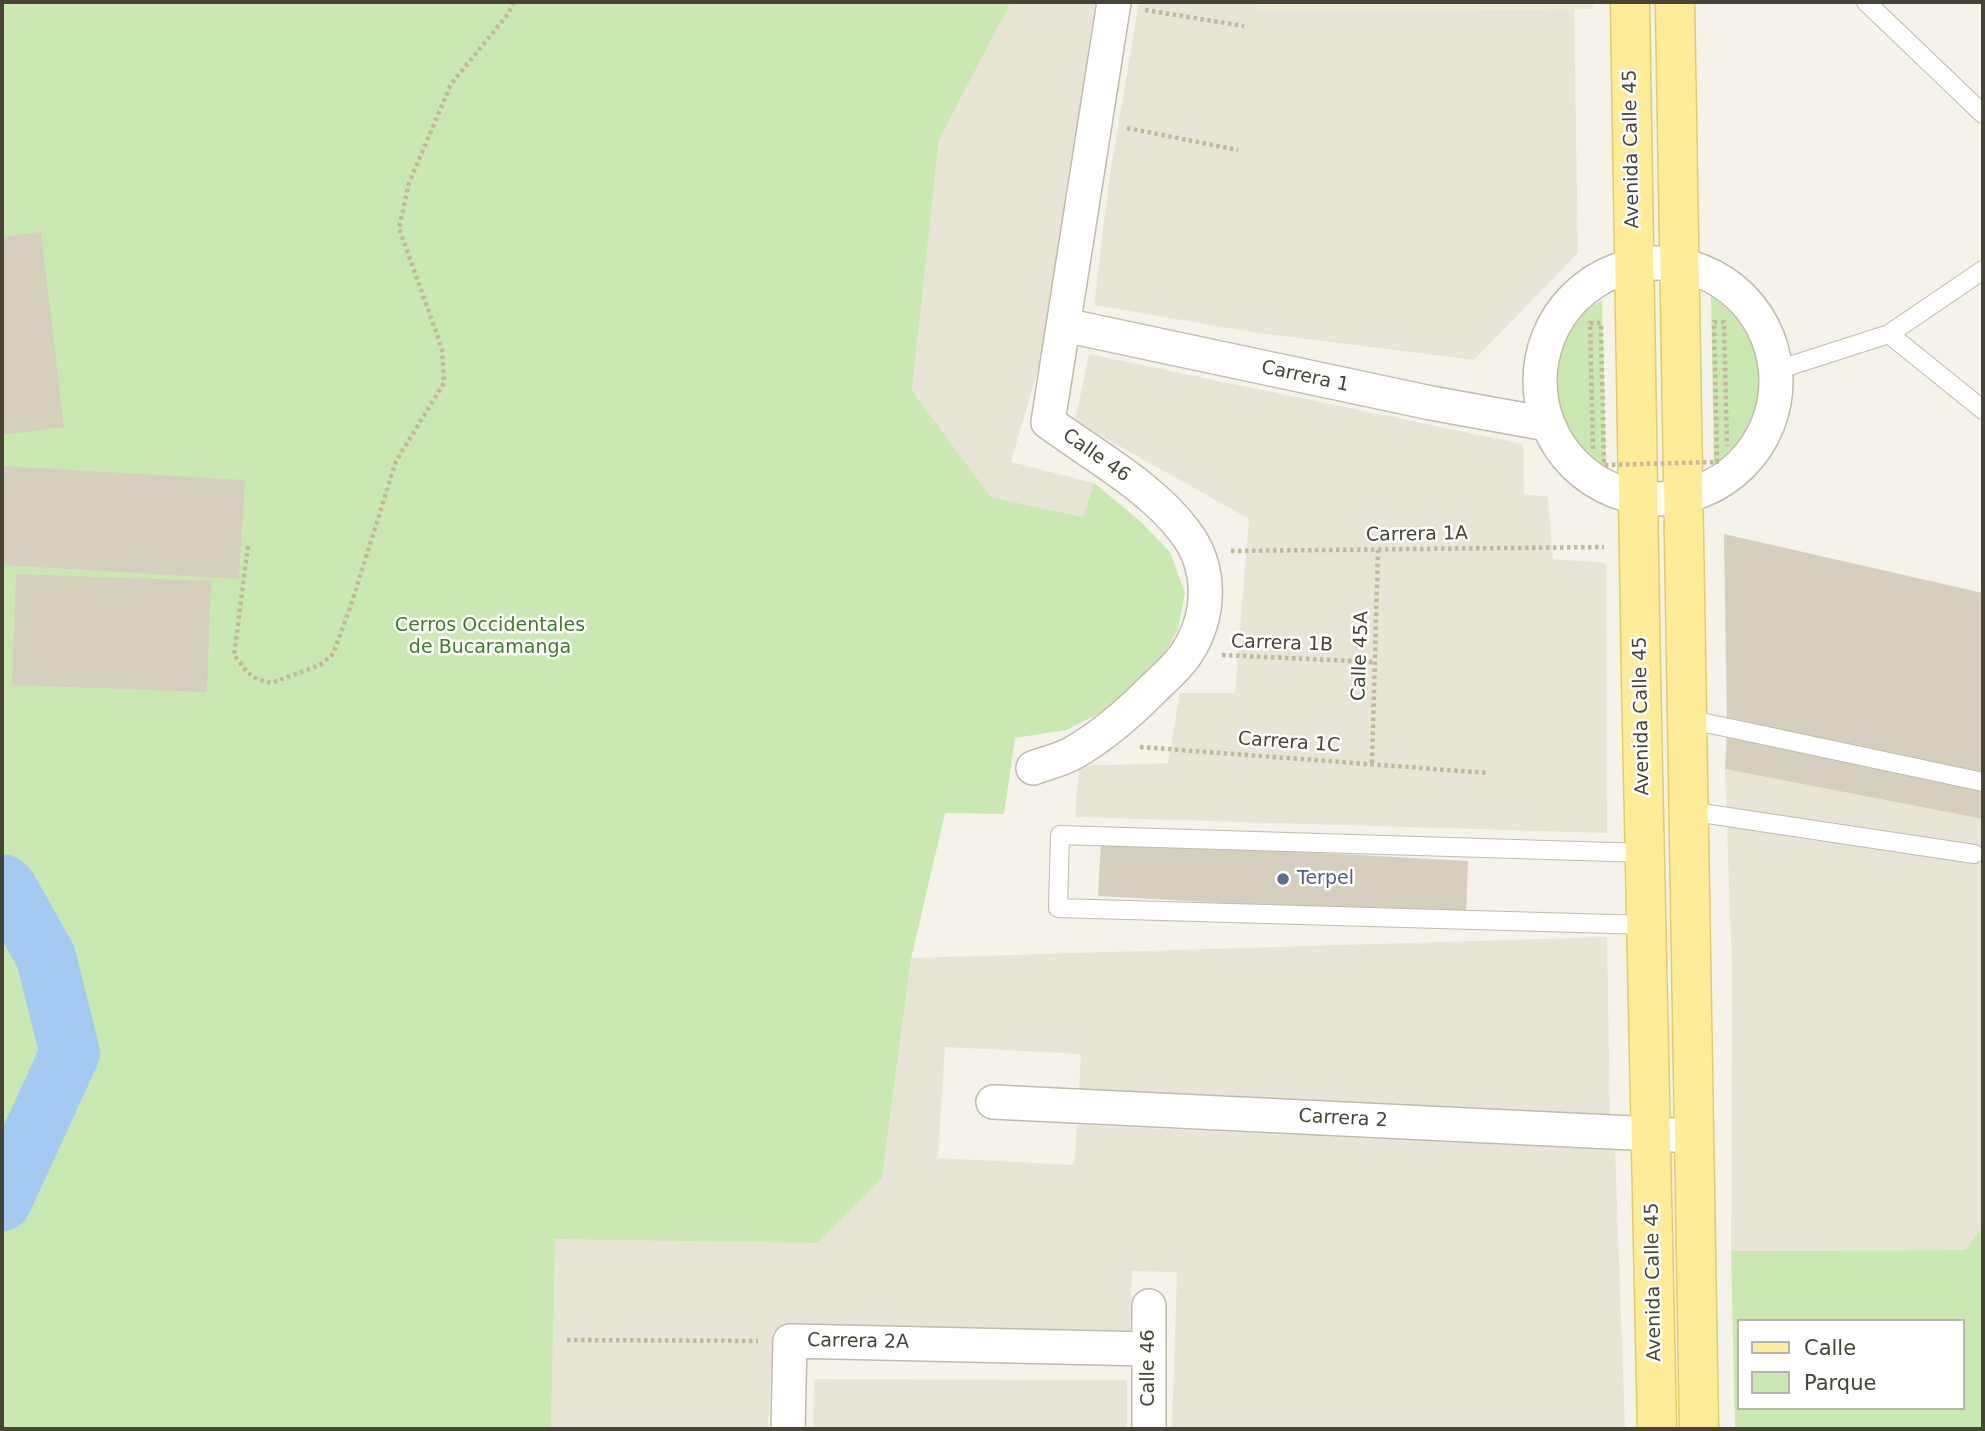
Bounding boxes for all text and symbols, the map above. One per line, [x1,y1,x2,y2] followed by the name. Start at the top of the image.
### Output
[1619,69,1645,229] street label: Avenida Calle 45
[1259,357,1351,397] street label: Carrera 1
[1058,424,1134,488] street label: Calle 46
[1366,523,1468,547] street label: Carrera 1A
[1348,610,1374,702] street label: Calle 45A
[395,615,585,659] park label: Cerros Occidentales de Bucaramanga
[1231,631,1333,657] street label: Carrera 1B
[1629,636,1655,796] street label: Avenida Calle 45
[1237,728,1341,758] street label: Carrera 1C
[1297,868,1354,890] place label: Terpel
[1275,871,1291,887] marker: Terpel
[1298,1105,1388,1133] street label: Carrera 2
[1641,1202,1667,1362] street label: Avenida Calle 45
[1736,1319,1964,1410] legend
[1138,1329,1160,1407] street label: Calle 46
[807,1330,909,1354] street label: Carrera 2A
[1804,1336,1856,1360] text: Calle
[1804,1371,1876,1395] text: Parque

